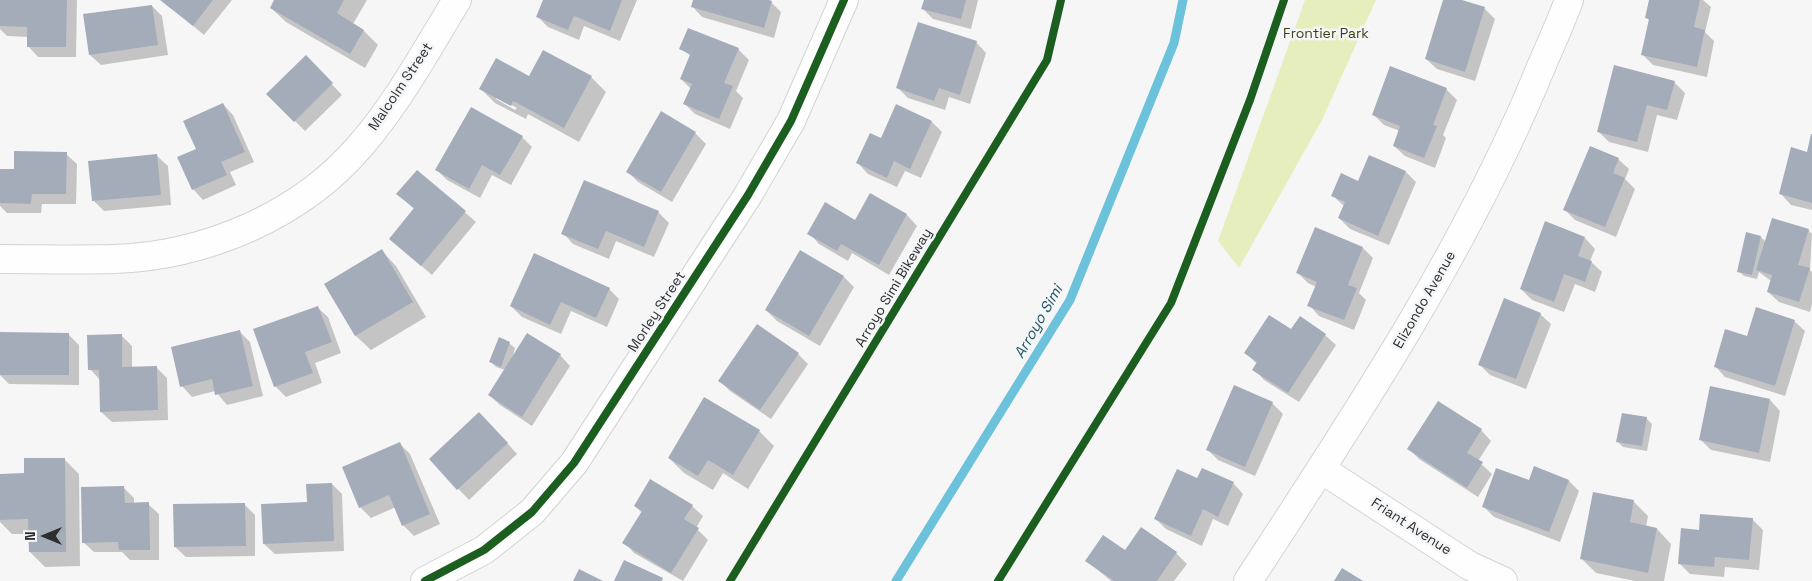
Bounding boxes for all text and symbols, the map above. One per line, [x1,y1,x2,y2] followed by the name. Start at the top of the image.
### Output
[1283,26,1369,42] park label: Frontier Park
[365,40,437,134] street label: Malcolm Street
[852,226,936,350] street label: Arroyo Simi Bikeway
[1390,248,1460,352] street label: Elizondo Avenue
[625,269,689,355] street label: Morley Street
[1011,282,1067,362] water label: Arroyo Simi
[1368,495,1454,559] street label: Friant Avenue
[20,511,70,561] north arrow
[21,531,39,541] text: N

